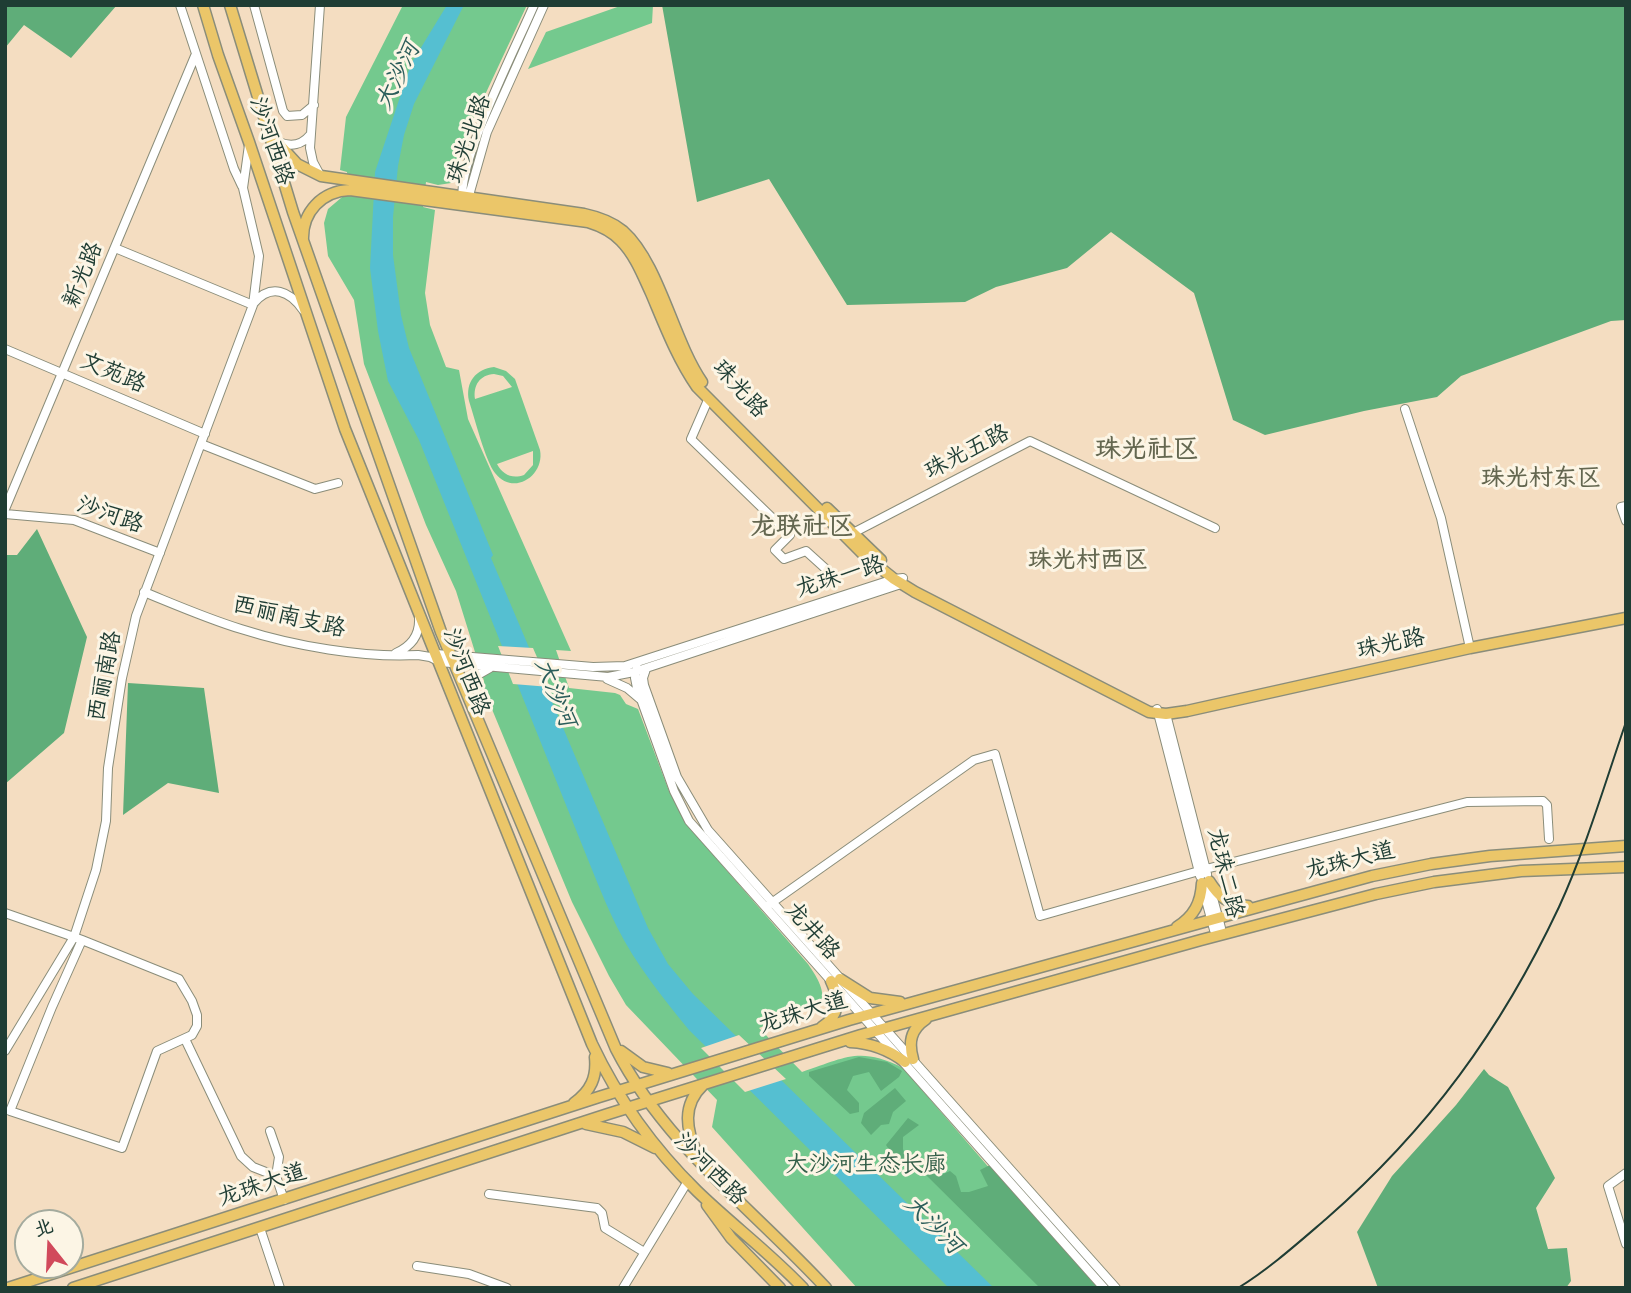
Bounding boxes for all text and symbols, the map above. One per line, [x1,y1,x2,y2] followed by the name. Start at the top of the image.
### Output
[369,37,427,115] water label: 大沙河
[441,91,497,187] street label: 珠光北路
[243,93,299,189] street label: 沙河西路
[57,238,109,312] street label: 新光路
[76,347,150,399] street label: 文苑路
[707,354,773,424] street label: 珠光路
[920,419,1014,485] street label: 珠光五路
[1095,434,1199,466] district label: 珠光社区
[1481,464,1601,492] district label: 珠光村东区
[73,491,147,539] street label: 沙河路
[750,511,854,543] district label: 龙联社区
[1028,546,1148,574] district label: 珠光村西区
[792,550,888,604] street label: 龙珠一路
[230,591,348,643] street label: 西丽南支路
[1354,623,1428,665] street label: 珠光路
[437,624,495,720] street label: 沙河西路
[83,628,127,724] street label: 西丽南路
[528,654,582,732] water label: 大沙河
[1201,825,1249,921] street label: 龙珠二路
[1302,836,1398,886] street label: 龙珠大道
[779,896,845,966] street label: 龙井路
[755,986,851,1040] street label: 龙珠大道
[668,1127,752,1211] street label: 沙河西路
[786,1151,946,1179] park label: 大沙河生态长廊
[214,1158,310,1212] street label: 龙珠大道
[897,1189,969,1261] water label: 大沙河
[14,1209,84,1279] north arrow
[30,1210,56,1242] text: 北

